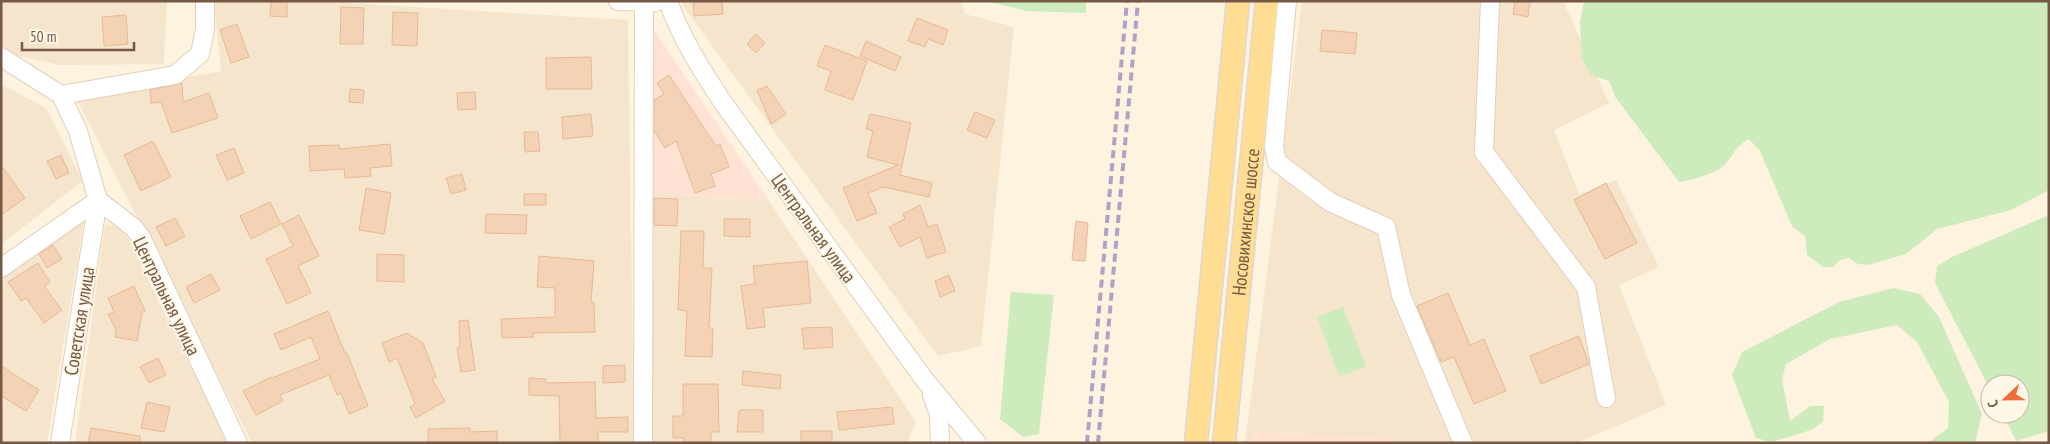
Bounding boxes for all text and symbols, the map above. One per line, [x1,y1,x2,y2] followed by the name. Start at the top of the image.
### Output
[22,20,135,52] scale bar
[30,27,56,46] text: 50 m
[1226,147,1265,297] street label: Носовихинское шоссе
[766,169,862,287] street label: Центральная улица
[128,233,206,359] street label: Центральная улица
[59,265,99,377] street label: Советская улица
[1980,374,2030,424] north arrow
[1983,397,2002,410] text: С

